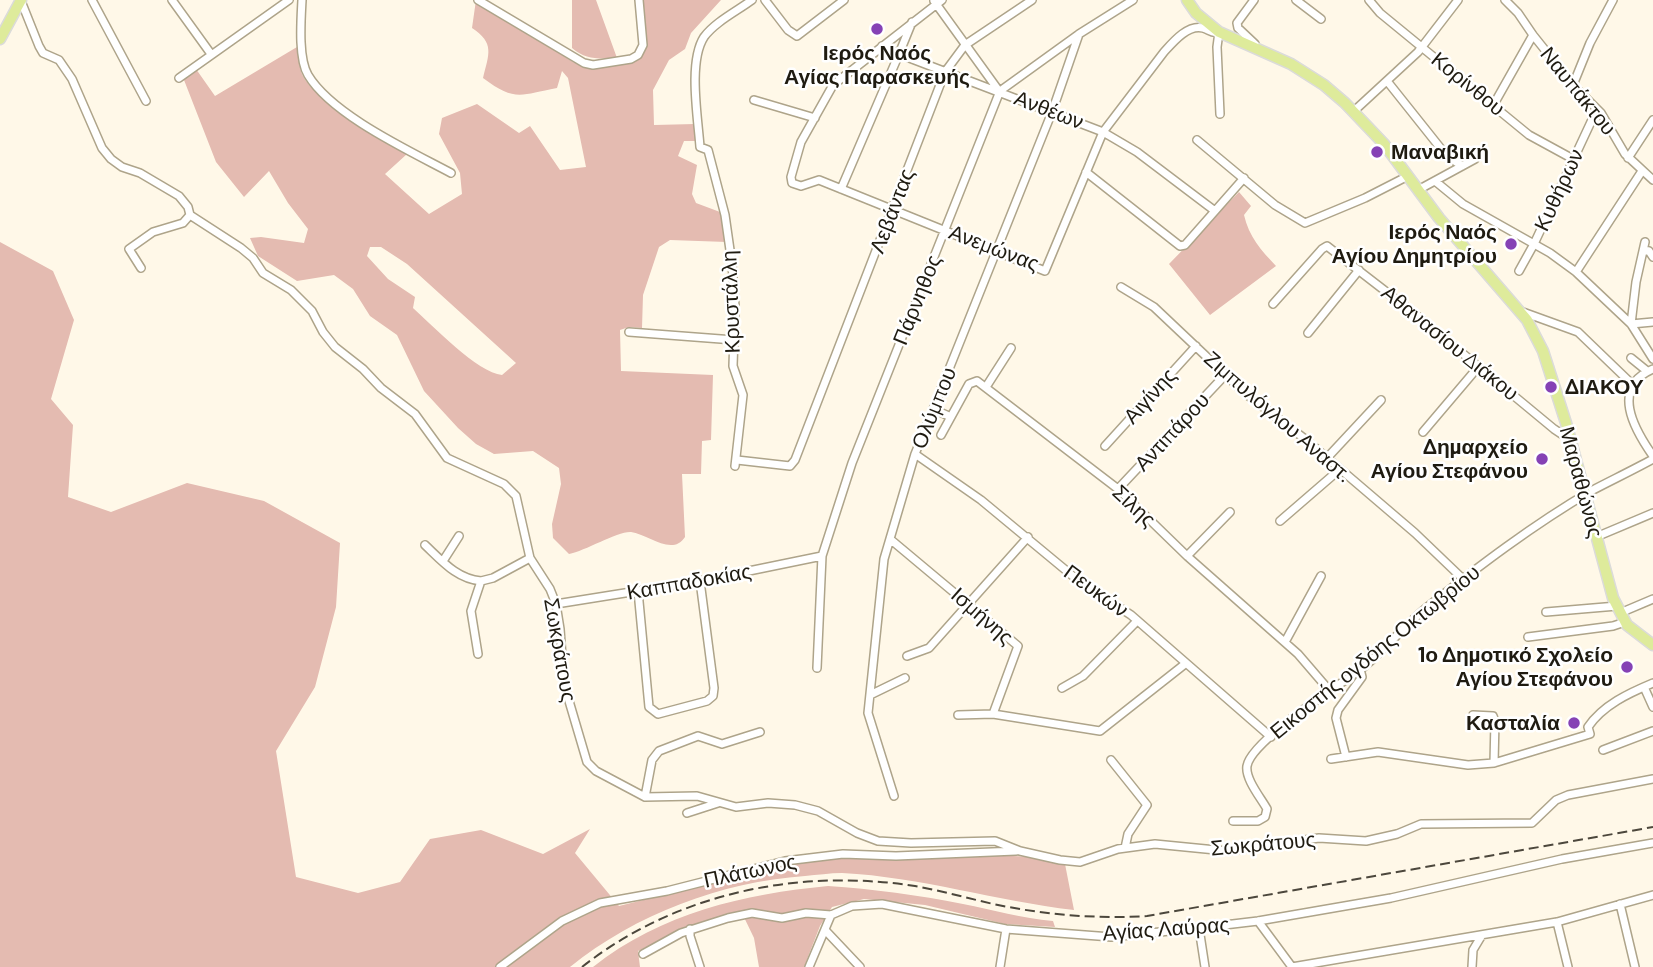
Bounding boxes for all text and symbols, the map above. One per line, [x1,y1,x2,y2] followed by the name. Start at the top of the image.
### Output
[869,21,885,37] marker: Ιερός Ναός Αγίας Παρασκευής
[784,40,970,90] place label: Ιερός Ναός Αγίας Παρασκευής
[1535,42,1621,140] street label: Ναυπάκτου
[1426,47,1510,121] street label: Κορίνθου
[1011,85,1087,135] street label: Ανθέων
[1391,139,1489,165] place label: Μαναβική
[1369,144,1385,160] marker: Μαναβική
[1529,145,1589,235] street label: Κυθήρων
[864,165,920,257] street label: Λεβάντας
[946,219,1042,277] street label: Ανεμώνας
[1331,219,1497,269] place label: Ιερός Ναός Αγίου Δημητρίου
[1503,236,1519,252] marker: Ιερός Ναός Αγίου Δημητρίου
[717,250,745,354] street label: Κρυστάλλη
[888,251,946,349] street label: Πάρνηθος
[1376,280,1524,406] street label: Αθανασίου Διάκου
[1199,346,1357,488] street label: Ζιμπυλόγλου Αναστ.
[906,363,962,453] street label: Ολύμπου
[1119,363,1181,429] street label: Αιγίνης
[1565,374,1644,400] place label: ΔΙΑΚΟΥ
[1543,379,1559,395] marker: ΔΙΑΚΟΥ
[1129,388,1215,476] street label: Αντιπάρου
[1554,424,1608,540] street label: Μαραθώνος
[1371,434,1528,484] place label: Δημαρχείο Αγίου Στεφάνου
[1534,451,1550,467] marker: Δημαρχείο Αγίου Στεφάνου
[1107,480,1161,532] street label: Σίλης
[625,559,753,605] street label: Καππαδοκίας
[1059,559,1133,623] street label: Πευκών
[1265,560,1485,744] street label: Εικοστής ογδόης Οκτωβρίου
[946,582,1018,650] street label: Ισμήνης
[538,596,582,704] street label: Σωκράτους
[1418,642,1613,692] place label: 1ο Δημοτικό Σχολείο Αγίου Στεφάνου
[1619,659,1635,675] marker: 1ο Δημοτικό Σχολείο Αγίου Στεφάνου
[1466,710,1560,736] place label: Κασταλία
[1566,715,1582,731] marker: Κασταλία
[1209,827,1317,861] street label: Σωκράτους
[701,849,799,893] street label: Πλάτωνος
[1102,912,1230,946] street label: Αγίας Λαύρας

